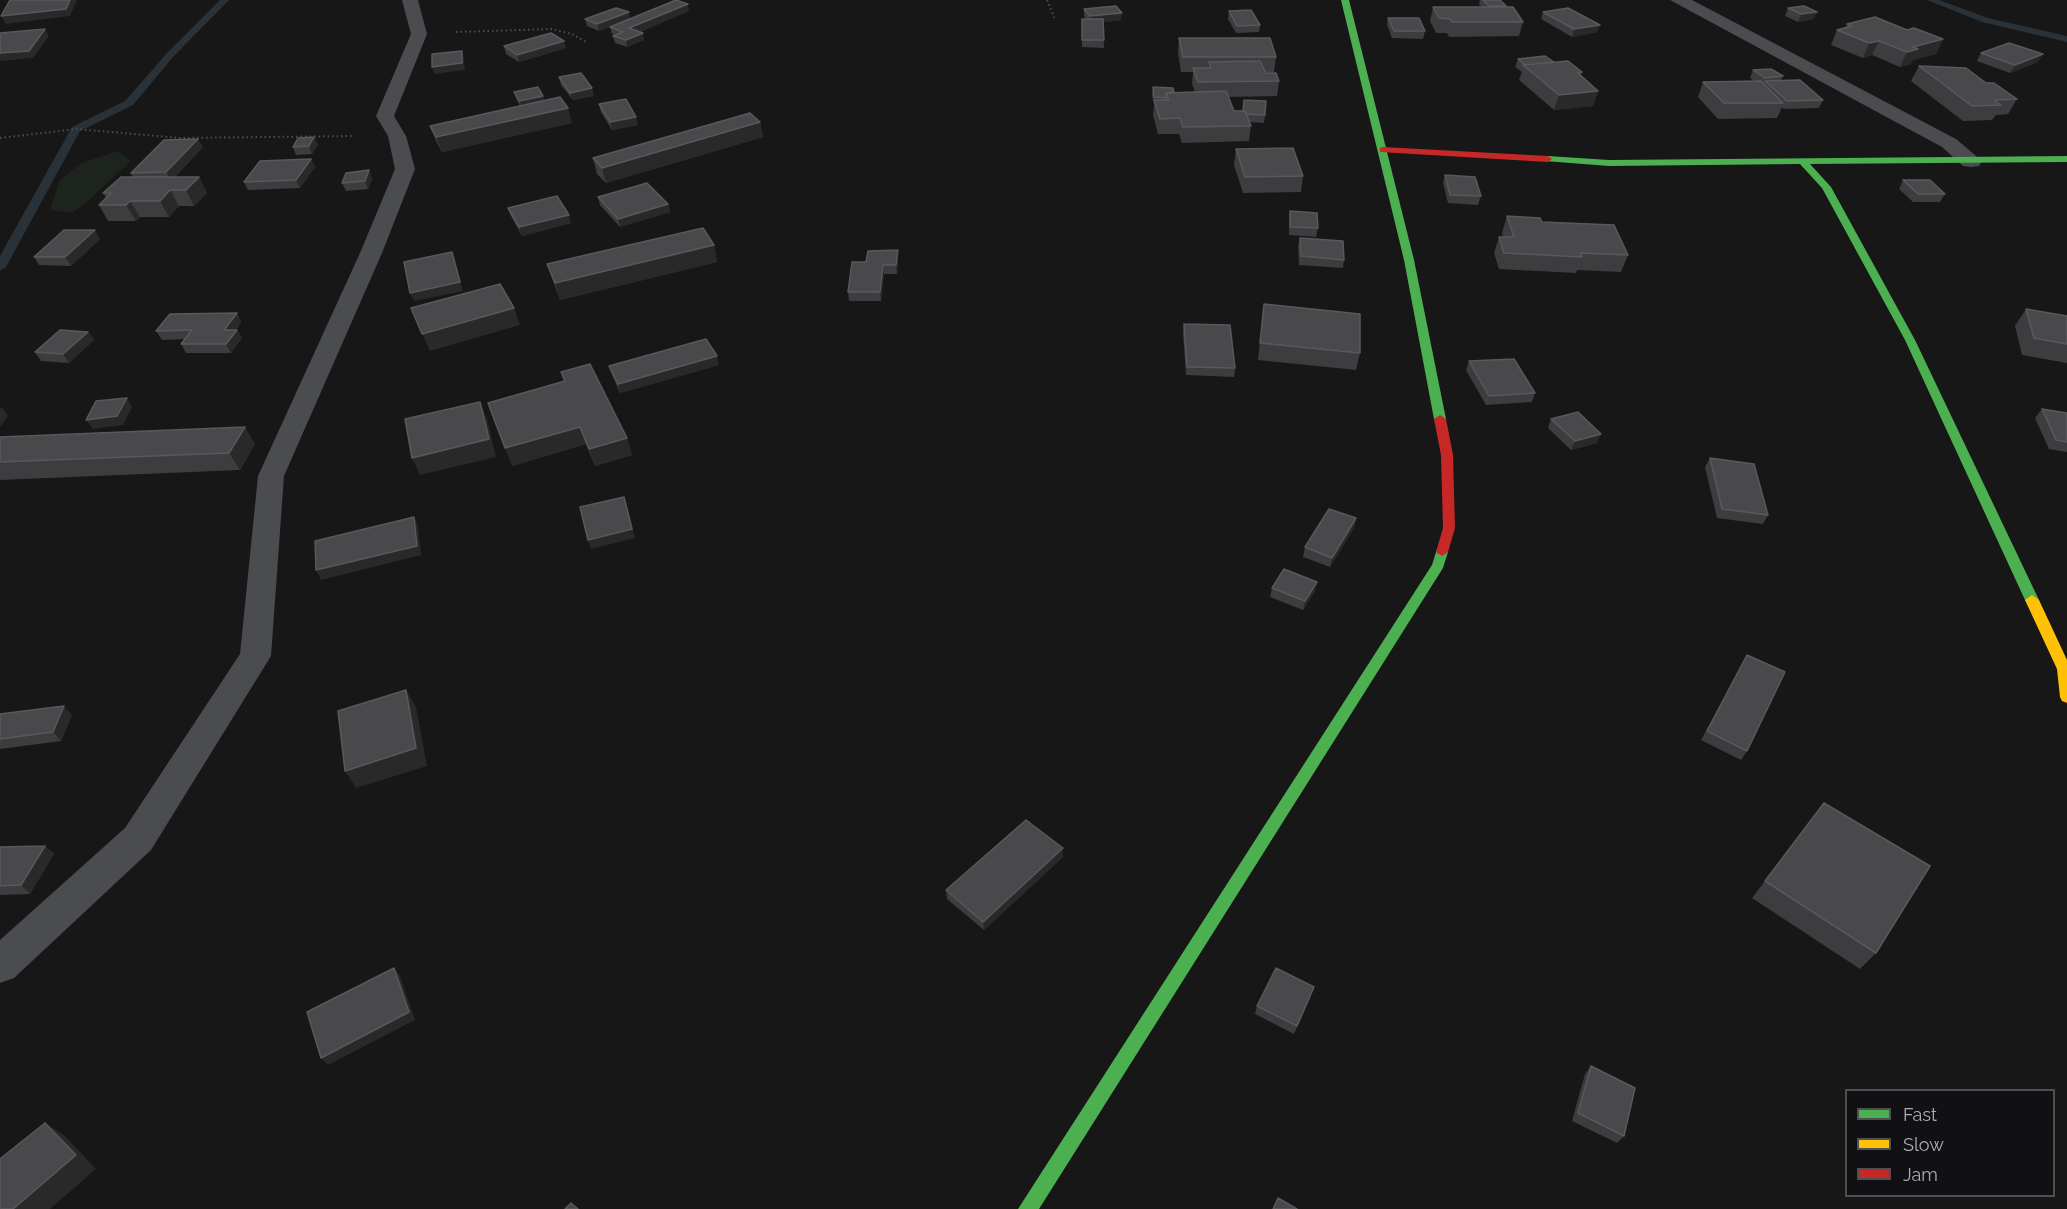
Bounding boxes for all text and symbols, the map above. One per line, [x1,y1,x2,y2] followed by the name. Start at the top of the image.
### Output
[1845,1089,2055,1197] legend
[1903,1104,1937,1125] text: Fast
[1903,1134,1944,1155] text: Slow
[1903,1164,1938,1185] text: Jam

